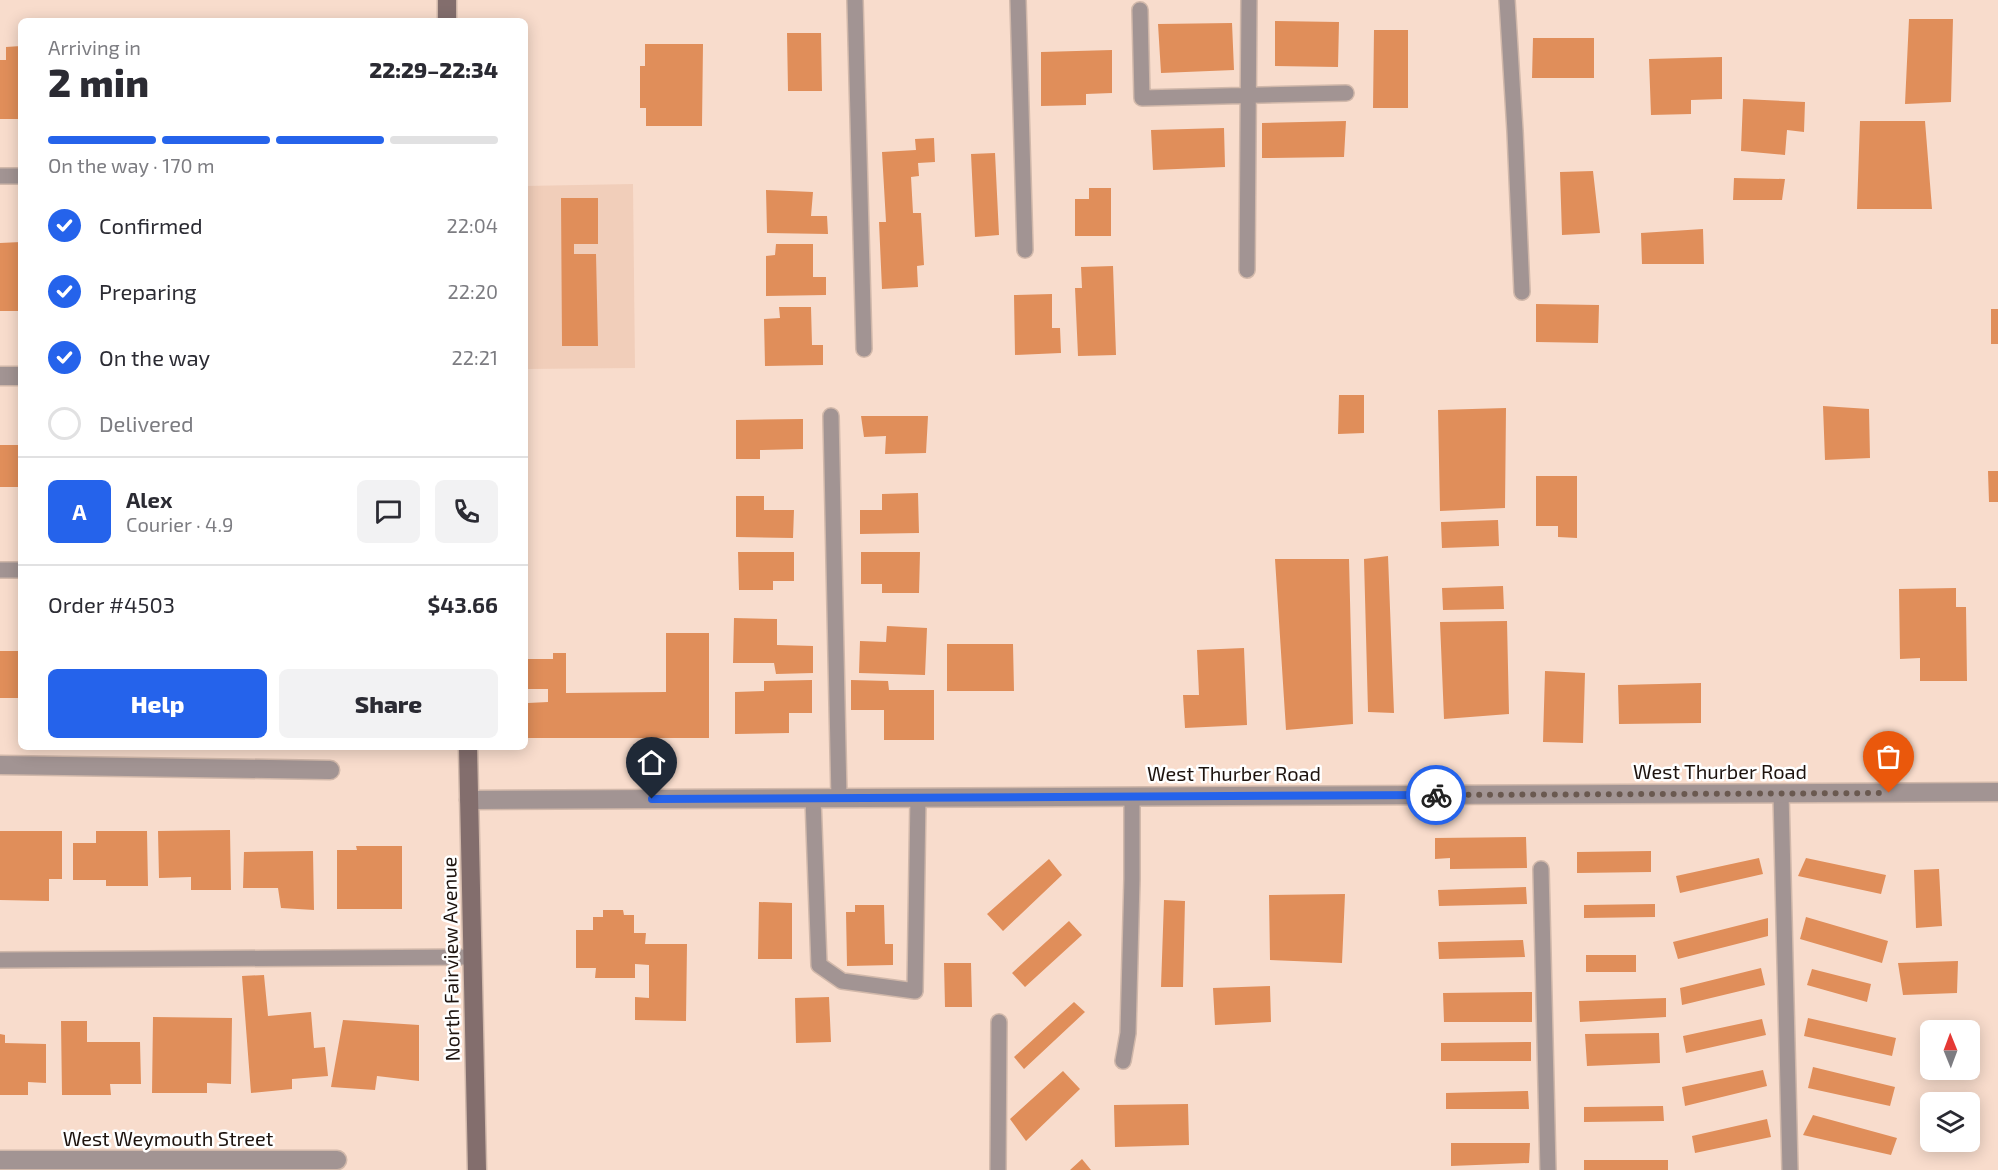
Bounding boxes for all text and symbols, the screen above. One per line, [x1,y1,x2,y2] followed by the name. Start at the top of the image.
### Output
[48,35,141,59] text: Arriving in
[369,56,498,82] text: 22:29–22:34
[48,58,149,105] text: 2 min
[48,153,215,177] text: On the way · 170 m
[48,209,81,242] icon: check
[99,212,203,238] text: Confirmed
[446,213,498,237] text: 22:04
[48,275,81,308] icon: check
[99,278,197,304] text: Preparing
[448,279,498,303] text: 22:20
[48,341,81,374] icon: check
[99,344,210,370] text: On the way
[452,345,498,369] text: 22:21
[99,410,194,436] text: Delivered
[357,480,420,543] button: chat
[435,480,498,543] button: phone
[126,486,172,512] text: Alex
[72,498,87,524] text: A
[126,512,233,536] text: Courier · 4.9
[48,591,175,617] text: Order #4503
[427,591,498,617] text: $43.66
[48,669,267,738] button: Help
[279,669,498,738] button: Share
[1863,731,1914,793] pin
[626,737,677,799] pin
[1872,740,1905,773] icon: bag
[635,746,668,779] icon: home
[1633,759,1807,783] street label: West Thurber Road
[1147,761,1321,785] street label: West Thurber Road
[1406,765,1466,825] courier
[1420,779,1453,812] icon: bike
[436,856,464,1062] street label: North Fairview Avenue
[1920,1020,1980,1080] north arrow
[1920,1020,1980,1152] map controls
[1920,1092,1980,1152] button: layers
[63,1126,274,1150] street label: West Weymouth Street

